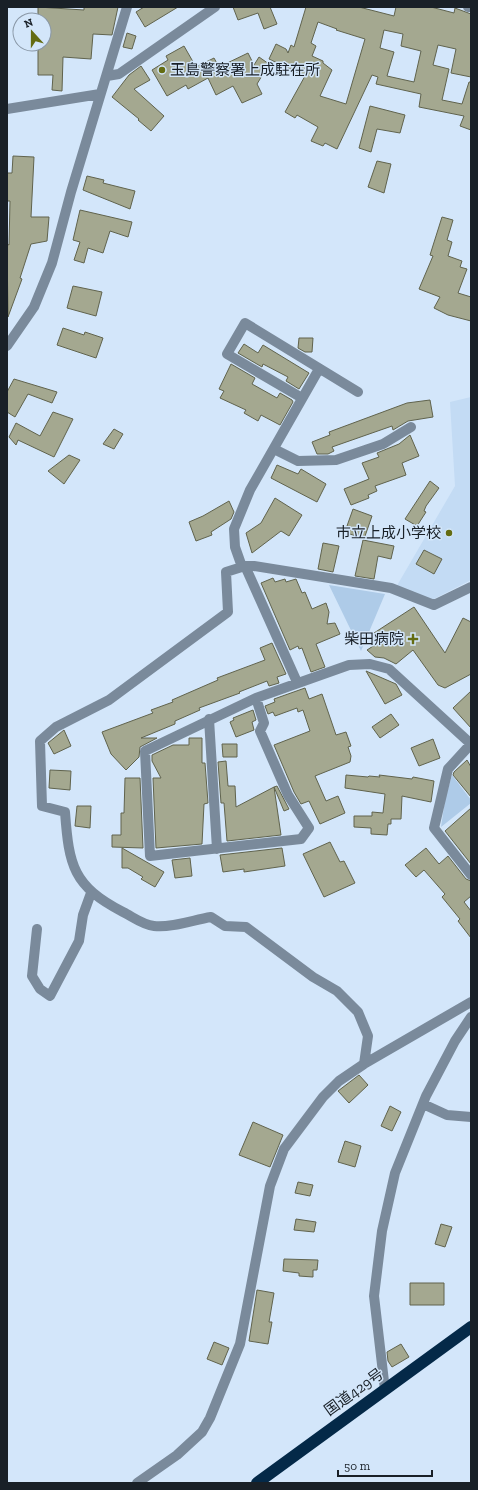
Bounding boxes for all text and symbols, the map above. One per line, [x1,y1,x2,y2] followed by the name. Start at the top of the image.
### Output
[12,12,52,52] north arrow
[22,15,35,31] text: N
[170,61,320,79] place label: 玉島警察署上成駐在所
[157,65,167,75] marker: 玉島警察署上成駐在所
[336,524,441,542] place label: 市立上成小学校
[444,528,454,538] marker: 市立上成小学校
[344,630,404,648] place label: 柴田病院
[407,633,419,645] marker: 柴田病院
[321,1365,387,1419] street label: 国道429号
[338,1452,432,1478] scale bar
[344,1459,371,1473] text: 50 m

